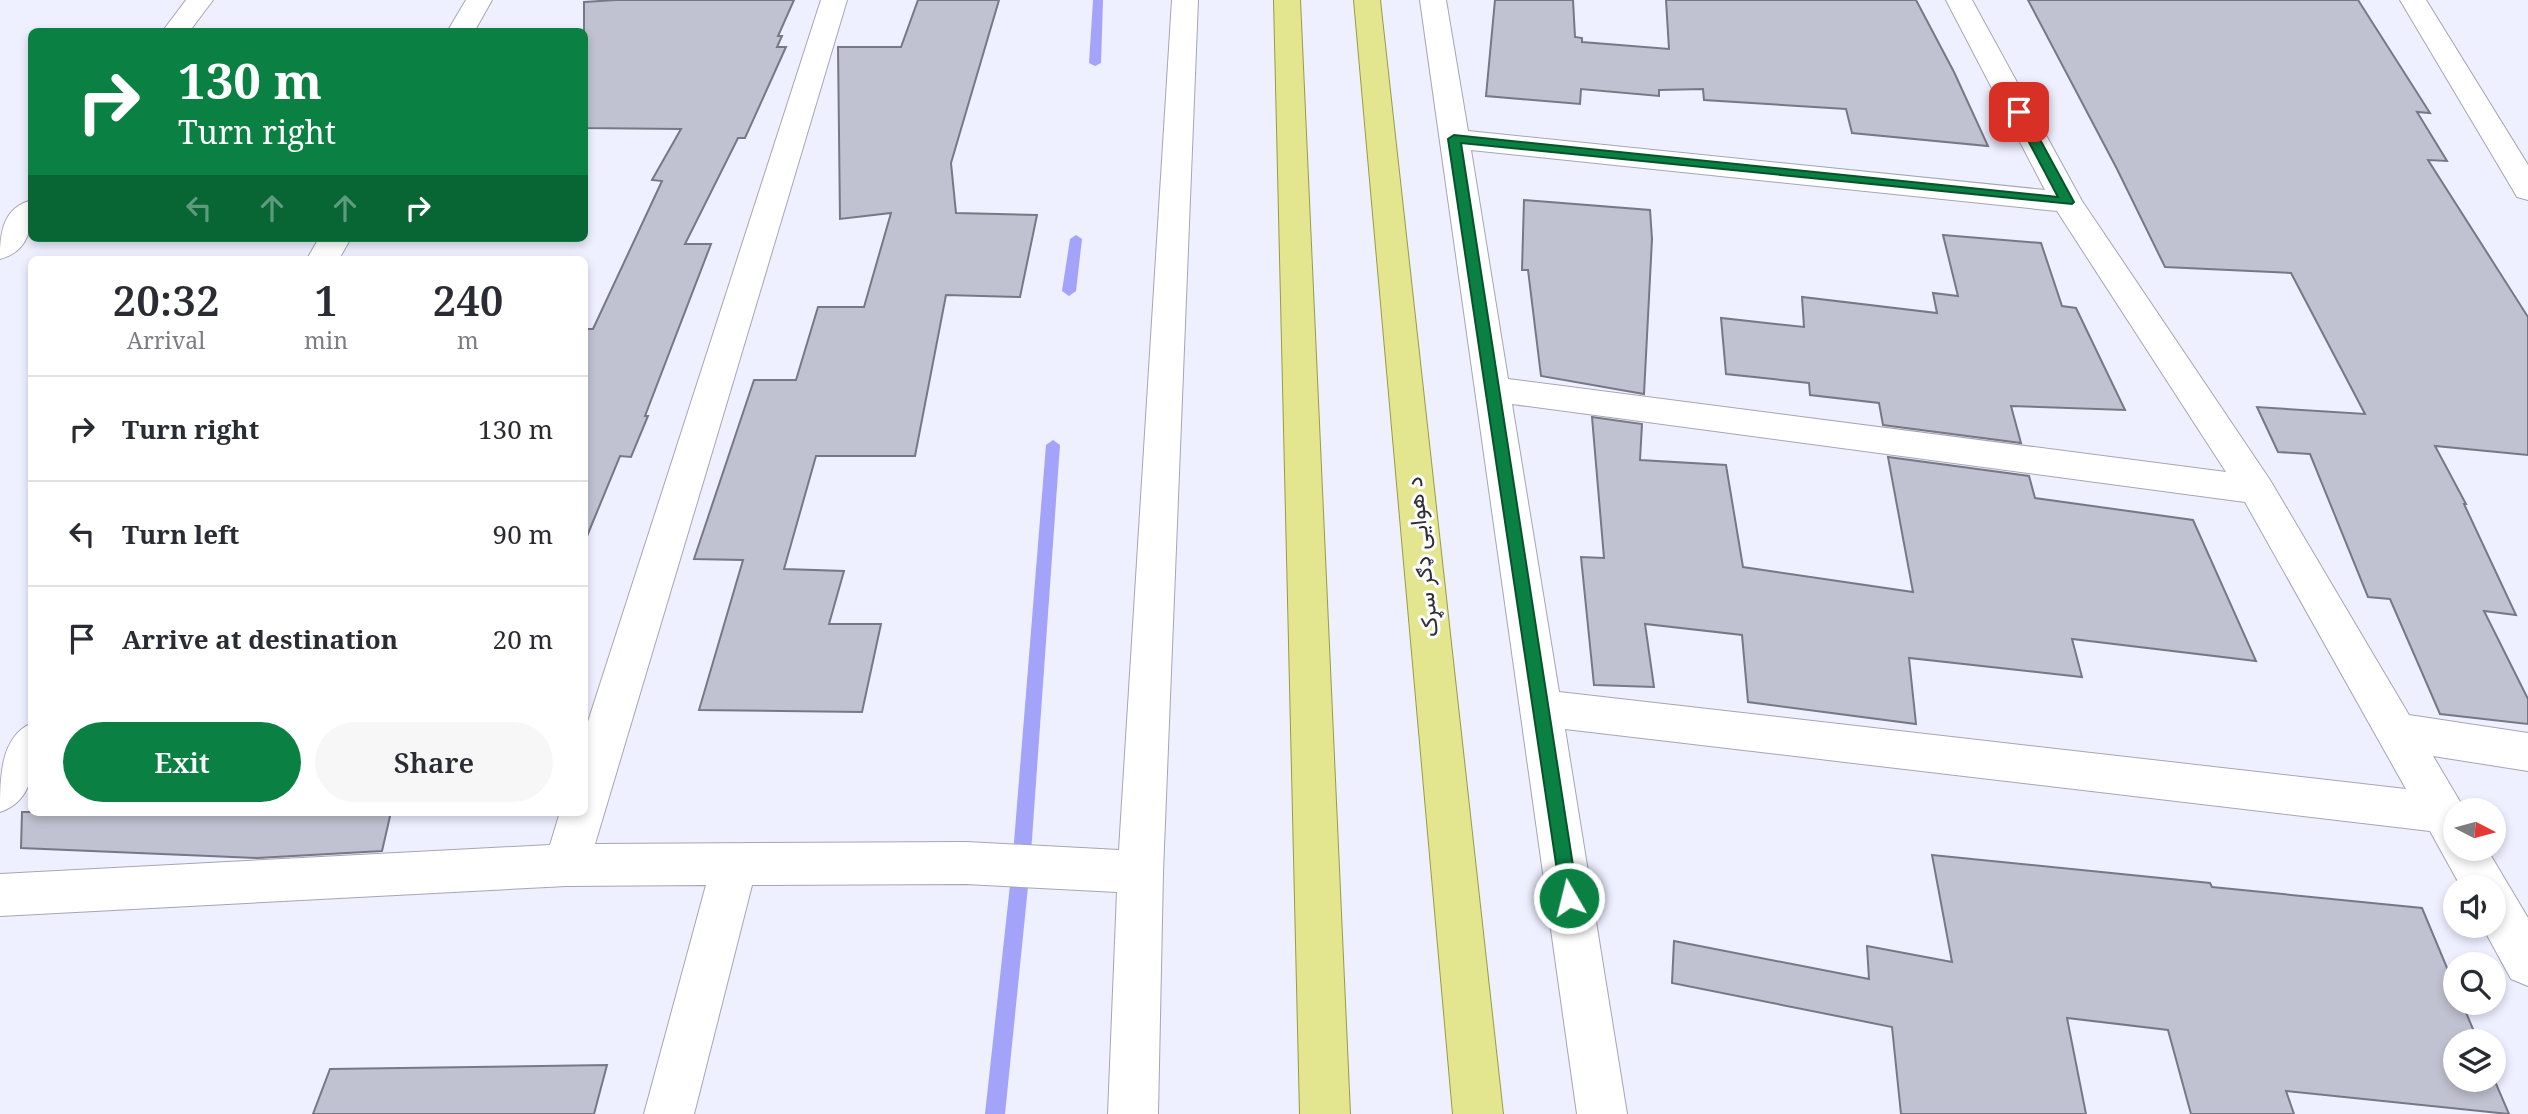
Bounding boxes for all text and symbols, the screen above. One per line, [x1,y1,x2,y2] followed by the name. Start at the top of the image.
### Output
[178,47,322,113] text: 130 m
[63,56,154,147] icon: right
[1989,82,2049,142] pin
[2000,93,2038,131] icon: arrive
[178,110,336,153] text: Turn right
[180,189,218,227] icon: left
[253,189,291,227] icon: ahead
[326,189,364,227] icon: ahead
[399,189,437,227] icon: right
[113,271,220,328] text: 20:32
[314,271,338,328] text: 1
[433,271,503,328] text: 240
[127,324,205,356] text: Arrival
[304,324,348,356] text: min
[457,324,479,356] text: m
[63,410,101,448] icon: right
[122,411,259,447] text: Turn right
[478,411,553,447] text: 130 m
[1397,475,1447,639] street label: د هوایی ډګر سړک
[63,515,101,553] icon: left
[122,516,239,552] text: Turn left
[493,516,553,552] text: 90 m
[63,620,101,658] icon: arrive
[122,621,398,657] text: Arrive at destination
[493,621,553,657] text: 20 m
[63,722,301,802] button: Exit
[315,722,553,802] button: Share
[2443,798,2506,861] north arrow
[2443,798,2506,1092] map controls
[1532,861,1606,935] position arrow
[2443,875,2506,938] button: sound
[2443,952,2506,1015] button: search
[2443,1029,2506,1092] button: layers

